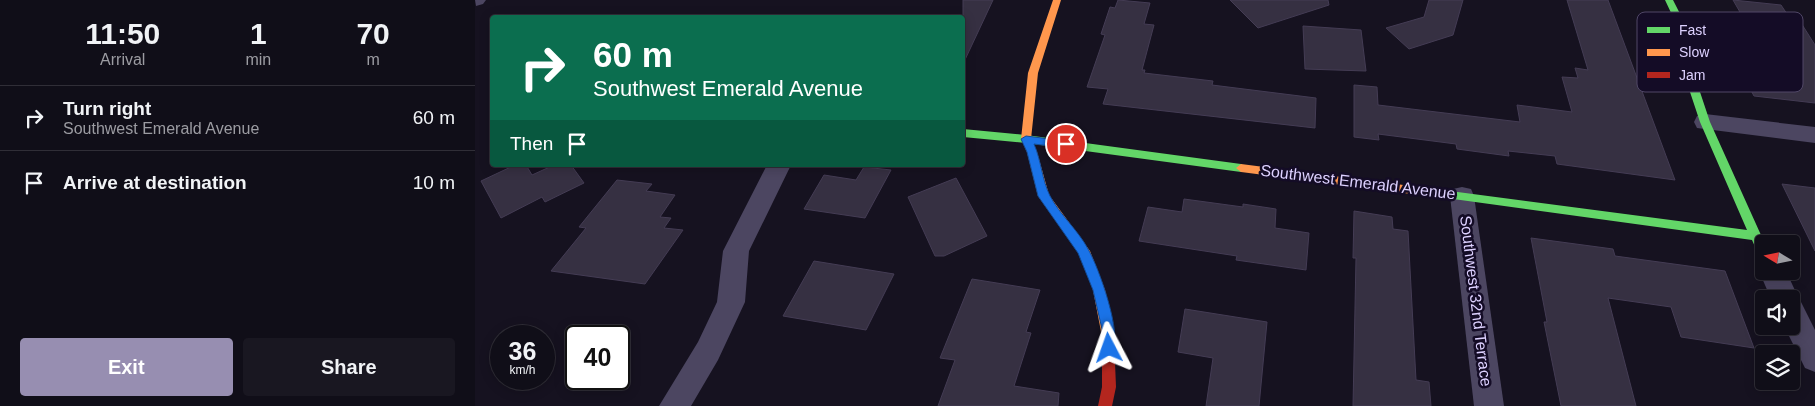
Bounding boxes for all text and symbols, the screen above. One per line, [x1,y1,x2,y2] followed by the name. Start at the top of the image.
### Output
[1637,12,1803,92] legend
[85,17,160,50] text: 11:50
[250,17,267,50] text: 1
[356,17,390,50] text: 70
[1679,22,1706,38] text: Fast
[510,35,575,100] icon: right
[593,35,673,74] text: 60 m
[1679,44,1710,60] text: Slow
[100,51,145,68] text: Arrival
[245,51,271,68] text: min
[366,51,380,68] text: m
[1679,67,1705,83] text: Jam
[593,76,863,101] text: Southwest Emerald Avenue
[63,98,151,119] text: Turn right
[20,104,48,132] icon: right
[413,107,455,128] text: 60 m
[63,120,259,137] text: Southwest Emerald Avenue
[1045,123,1087,165] pin
[563,130,591,158] icon: arrive
[1052,130,1080,158] icon: arrive
[510,133,553,154] text: Then
[1260,162,1457,202] street label: Southwest Emerald Avenue
[20,169,48,197] icon: arrive
[63,172,247,193] text: Arrive at destination
[413,172,455,193] text: 10 m
[1457,214,1495,388] street label: Southwest 32nd Terrace
[1755,235,1800,280] north arrow
[1755,235,1800,390] map controls
[1755,290,1800,335] button: sound
[1082,321,1134,373] position arrow
[565,325,630,390] speed limit sign: 40
[509,337,536,365] text: 36
[20,338,233,396] button: Exit
[243,338,455,396] button: Share
[1755,345,1800,390] button: layers
[509,363,536,377] text: km/h

